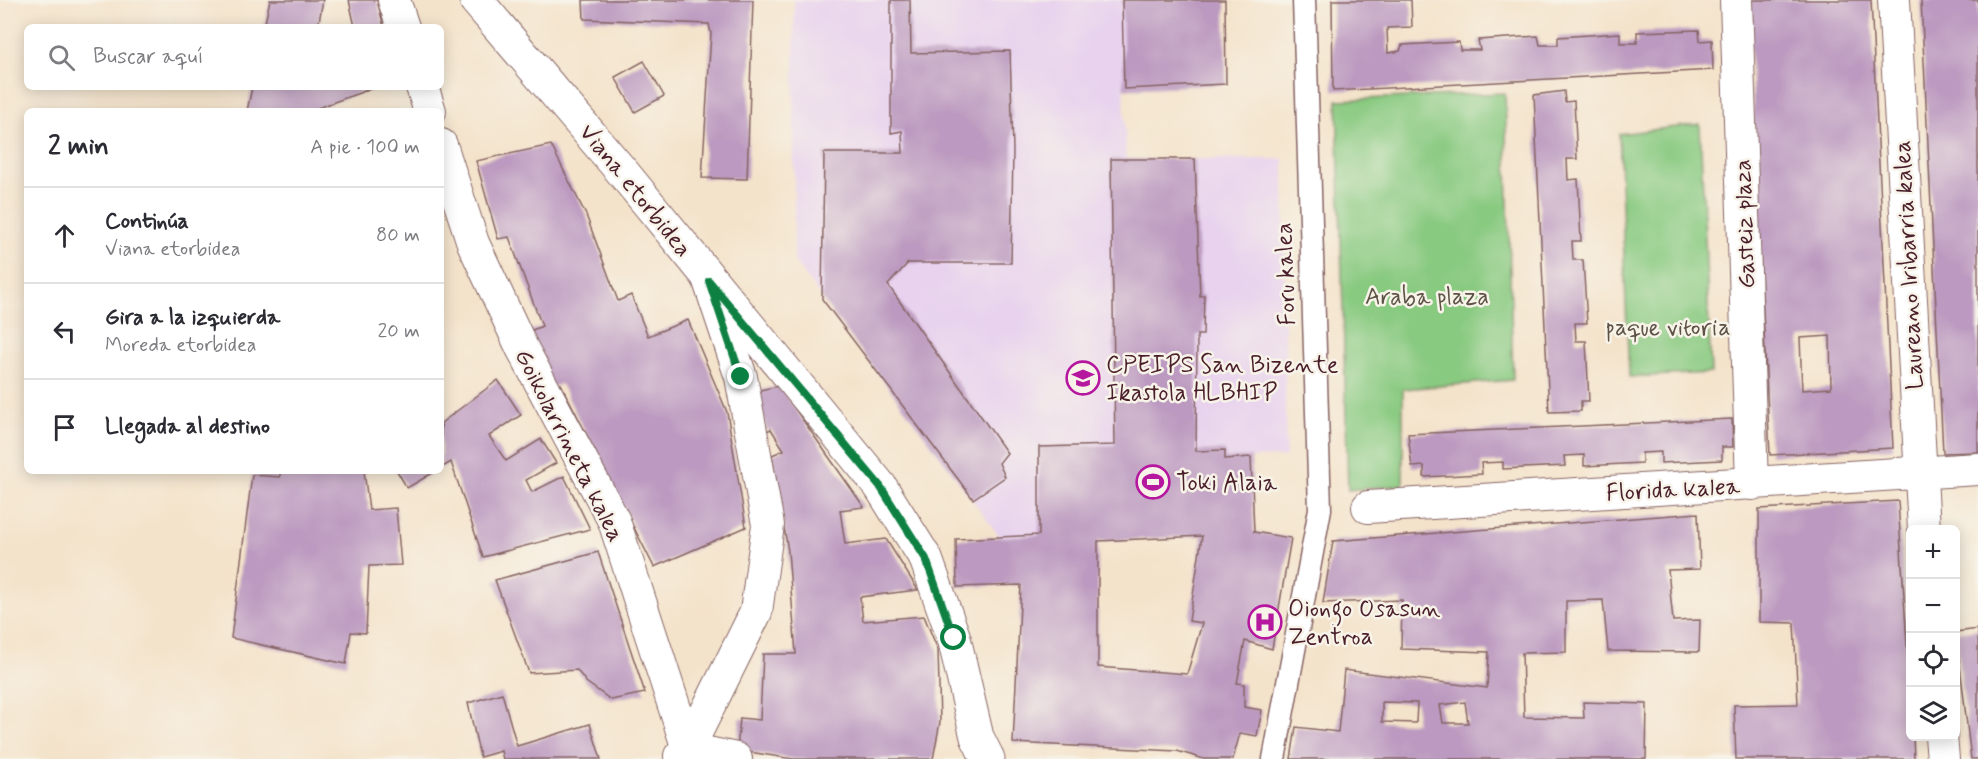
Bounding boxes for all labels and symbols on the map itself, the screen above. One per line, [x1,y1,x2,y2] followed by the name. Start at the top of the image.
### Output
[572,118,698,264] street label: Viana etorbidea
[1887,139,1932,390] street label: Laureano Iribarria kalea
[1728,159,1763,289] street label: Gasteiz plaza
[1269,222,1304,326] street label: Foru kalea
[1365,282,1489,313] park label: Araba plaza
[1605,313,1731,344] park label: paque vitoria
[507,344,631,547] street label: Goikolarrineta kalea
[1106,350,1339,409] place label: CPEIPS San Bizente Ikastola HLBHIP
[1065,360,1101,396] school or university icon: CPEIPS San Bizente Ikastola HLBHIP
[727,363,753,389] route end
[1135,464,1171,500] sports icon: Toki Alaia
[1176,468,1278,499] place label: Toki Alaia
[1605,471,1741,509] street label: Florida kalea
[1288,594,1440,653] place label: Oiongo Osasun Zentroa
[1247,604,1283,640] hospital icon: Oiongo Osasun Zentroa
[940,624,966,650] route start

